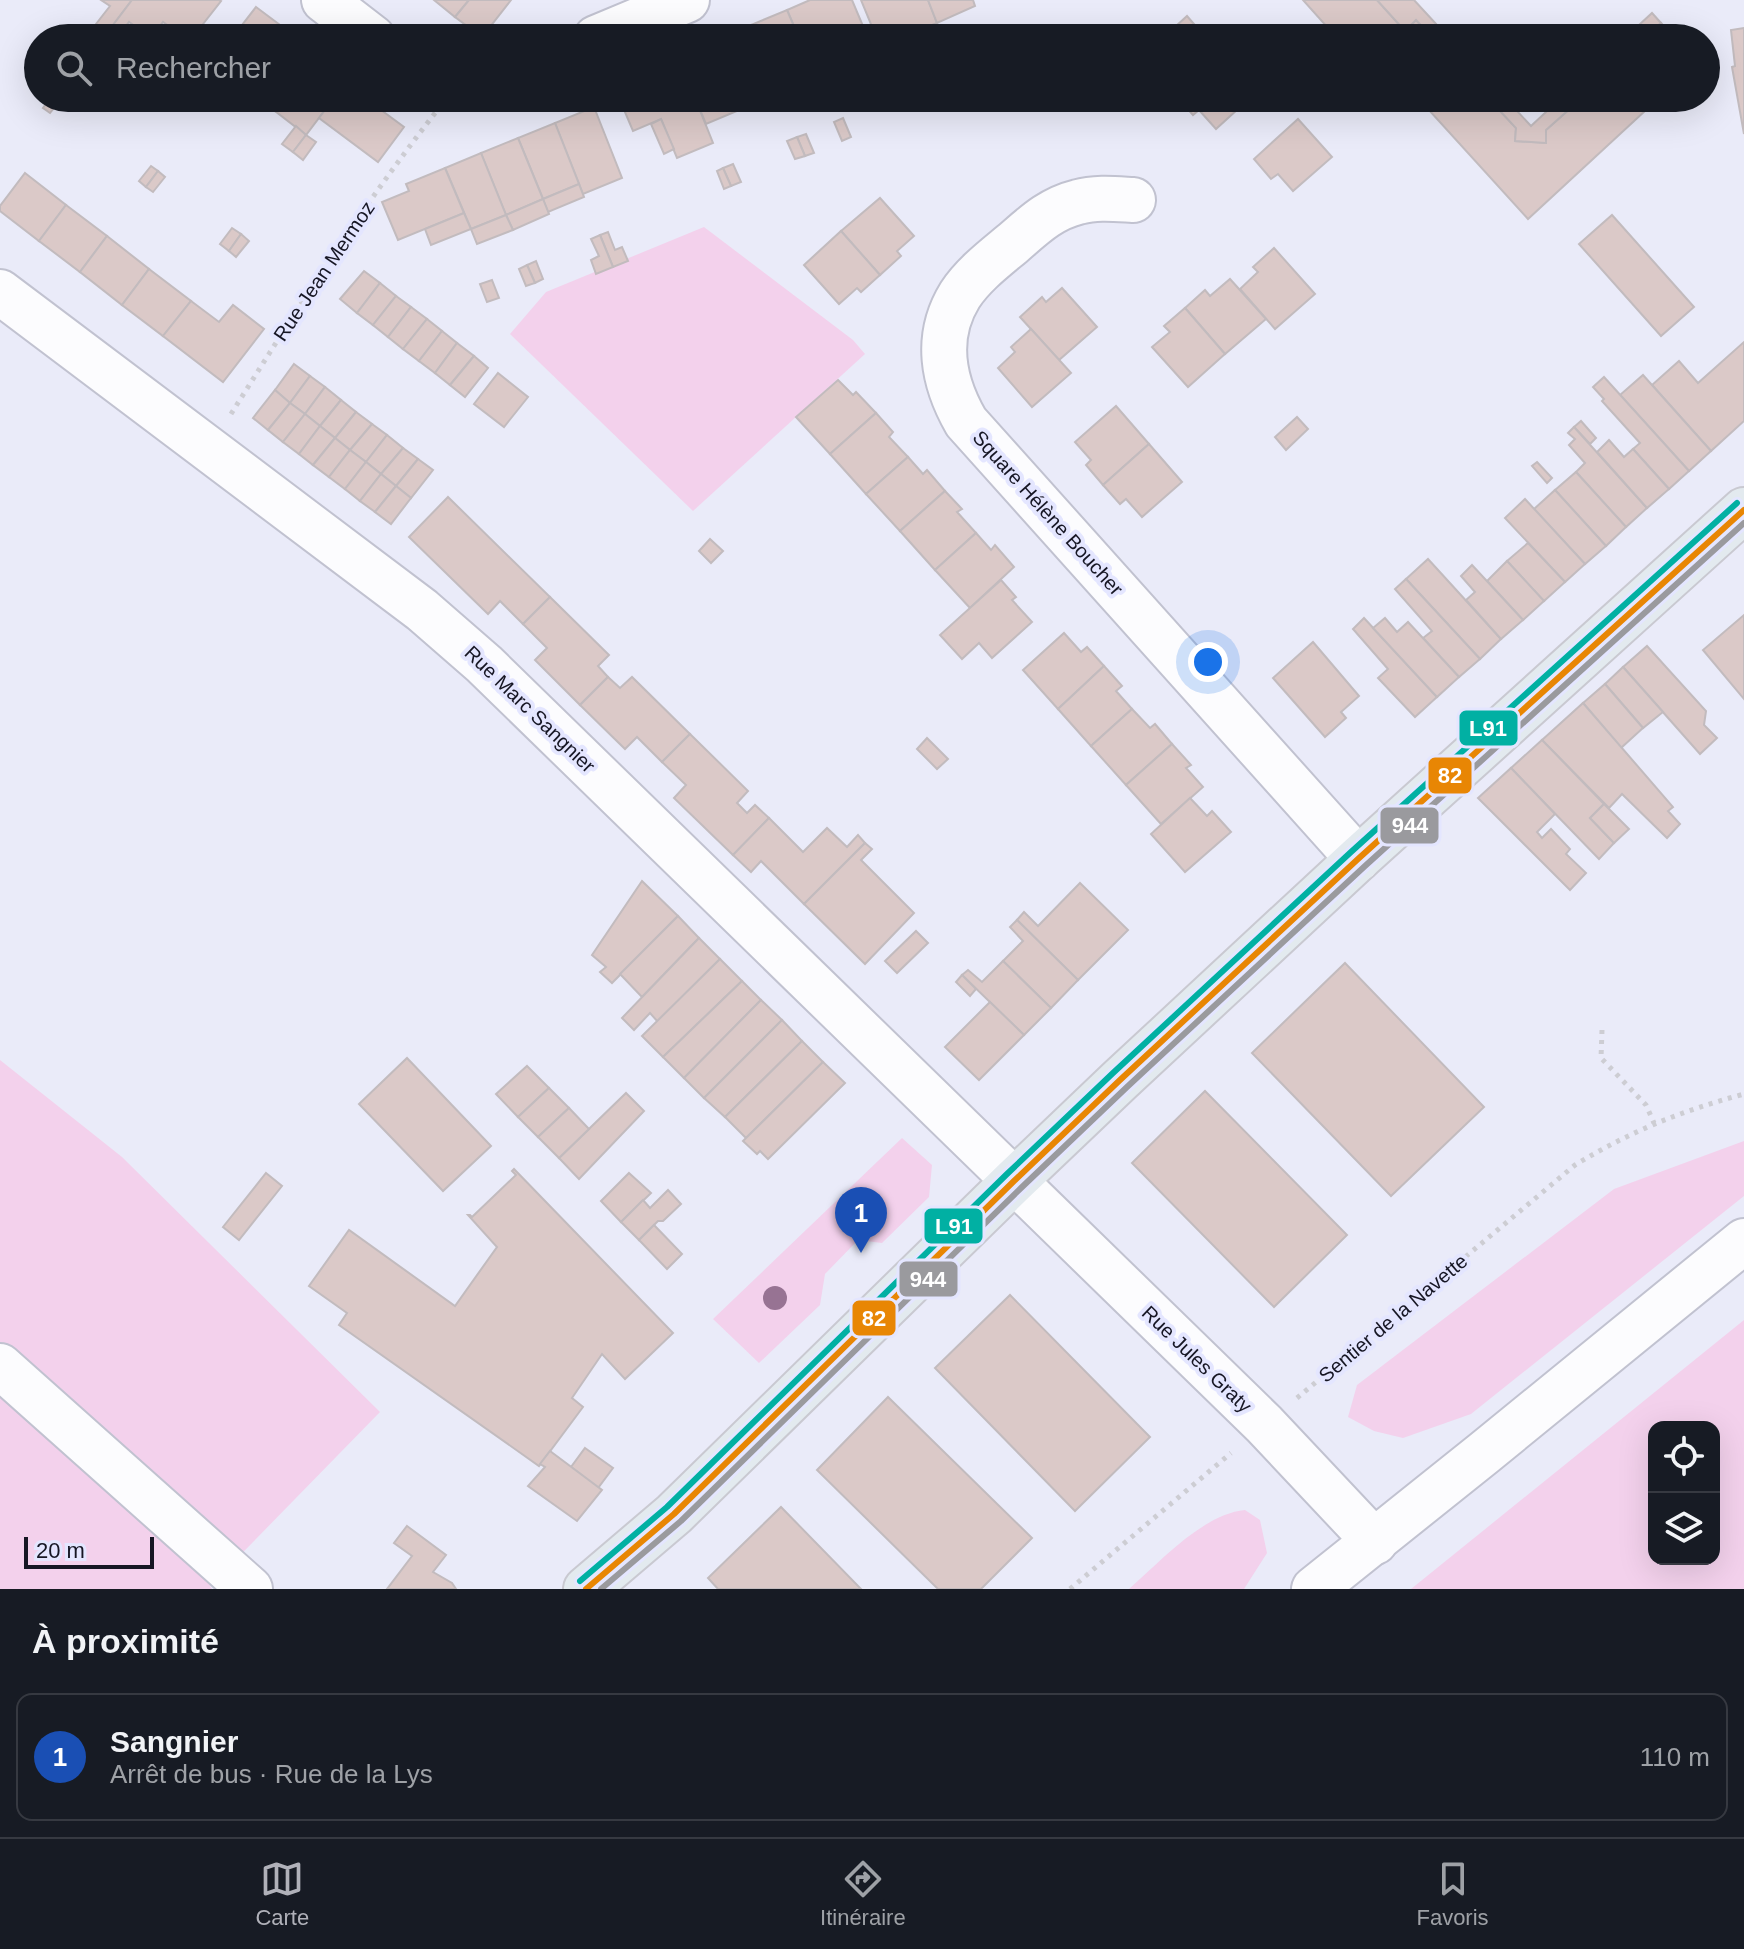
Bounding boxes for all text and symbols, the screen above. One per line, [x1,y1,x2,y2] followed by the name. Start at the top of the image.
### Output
[24,24,1720,112] search box
[52,46,96,90] icon: search
[116,51,271,84] text: Rechercher
[269,197,379,345] street label: Rue Jean Mermoz
[968,426,1128,600] street label: Square Hélène Boucher
[460,641,600,777] street label: Rue Marc Sangnier
[1188,642,1228,682] your location
[1458,709,1519,747] line badge: L91
[1469,716,1507,741] text: L91
[1427,756,1473,795] line badge: 82
[1438,763,1462,788] text: 82
[1379,806,1440,845] line badge: 944
[1392,813,1429,838] text: 944
[835,1187,887,1253] pin: 1
[923,1207,984,1245] line badge: L91
[935,1214,973,1239] text: L91
[1314,1250,1472,1386] street label: Sentier de la Navette
[898,1260,959,1298] line badge: 944
[910,1267,947,1292] text: 944
[851,1299,897,1337] line badge: 82
[1138,1301,1256,1417] street label: Rue Jules Graty
[862,1306,886,1331] text: 82
[1648,1421,1720,1565] map controls
[1648,1421,1720,1493] button: locate
[1648,1493,1720,1565] button: layers
[24,1533,154,1569] scale bar
[36,1538,85,1563] text: 20 m
[32,1622,219,1660] text: À proximité
[110,1725,238,1758] text: Sangnier
[53,1742,67,1772] text: 1
[1640,1742,1710,1772] text: 110 m
[110,1759,433,1789] text: Arrêt de bus · Rue de la Lys
[255,1857,309,1931] tab: Carte
[820,1857,906,1931] tab: Itinéraire
[1416,1857,1489,1931] tab: Favoris

